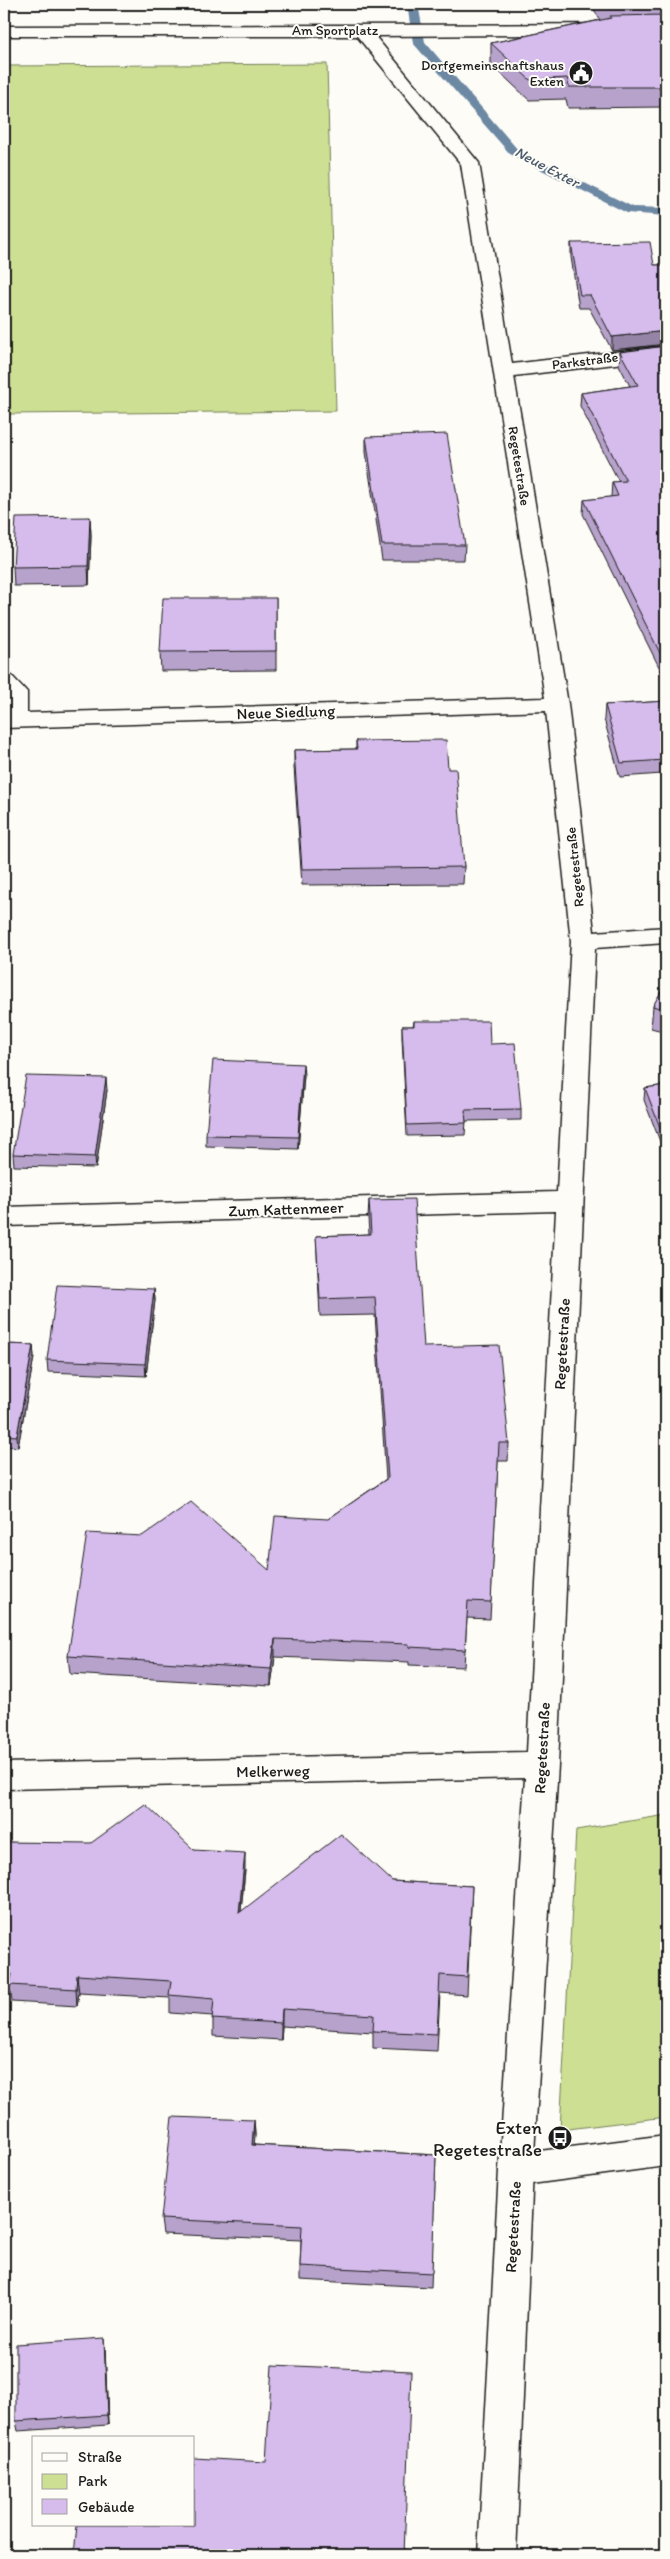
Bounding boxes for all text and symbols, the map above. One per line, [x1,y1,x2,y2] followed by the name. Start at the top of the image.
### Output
[292,22,379,39] street label: Am Sportplatz
[421,57,564,90] place label: Dorfgemeinschaftshaus Exten
[568,60,594,86] public building icon: Dorfgemeinschaftshaus Exten
[512,143,584,192] water label: Neue Exter
[551,348,619,373] street label: Parkstraße
[504,425,534,507] street label: Regetestraße
[236,701,336,723] street label: Neue Siedlung
[562,826,588,908] street label: Regetestraße
[228,1197,345,1221] street label: Zum Kattenmeer
[550,1298,574,1390] street label: Regetestraße
[530,1702,554,1794] street label: Regetestraße
[236,1761,311,1781] street label: Melkerweg
[433,2116,542,2161] place label: Exten Regetestraße
[547,2125,573,2151] bus stop icon: Exten Regetestraße
[501,2181,525,2273] street label: Regetestraße
[32,2436,195,2526] legend
[78,2448,122,2466] text: Straße
[78,2472,108,2490] text: Park
[78,2498,135,2516] text: Gebäude

